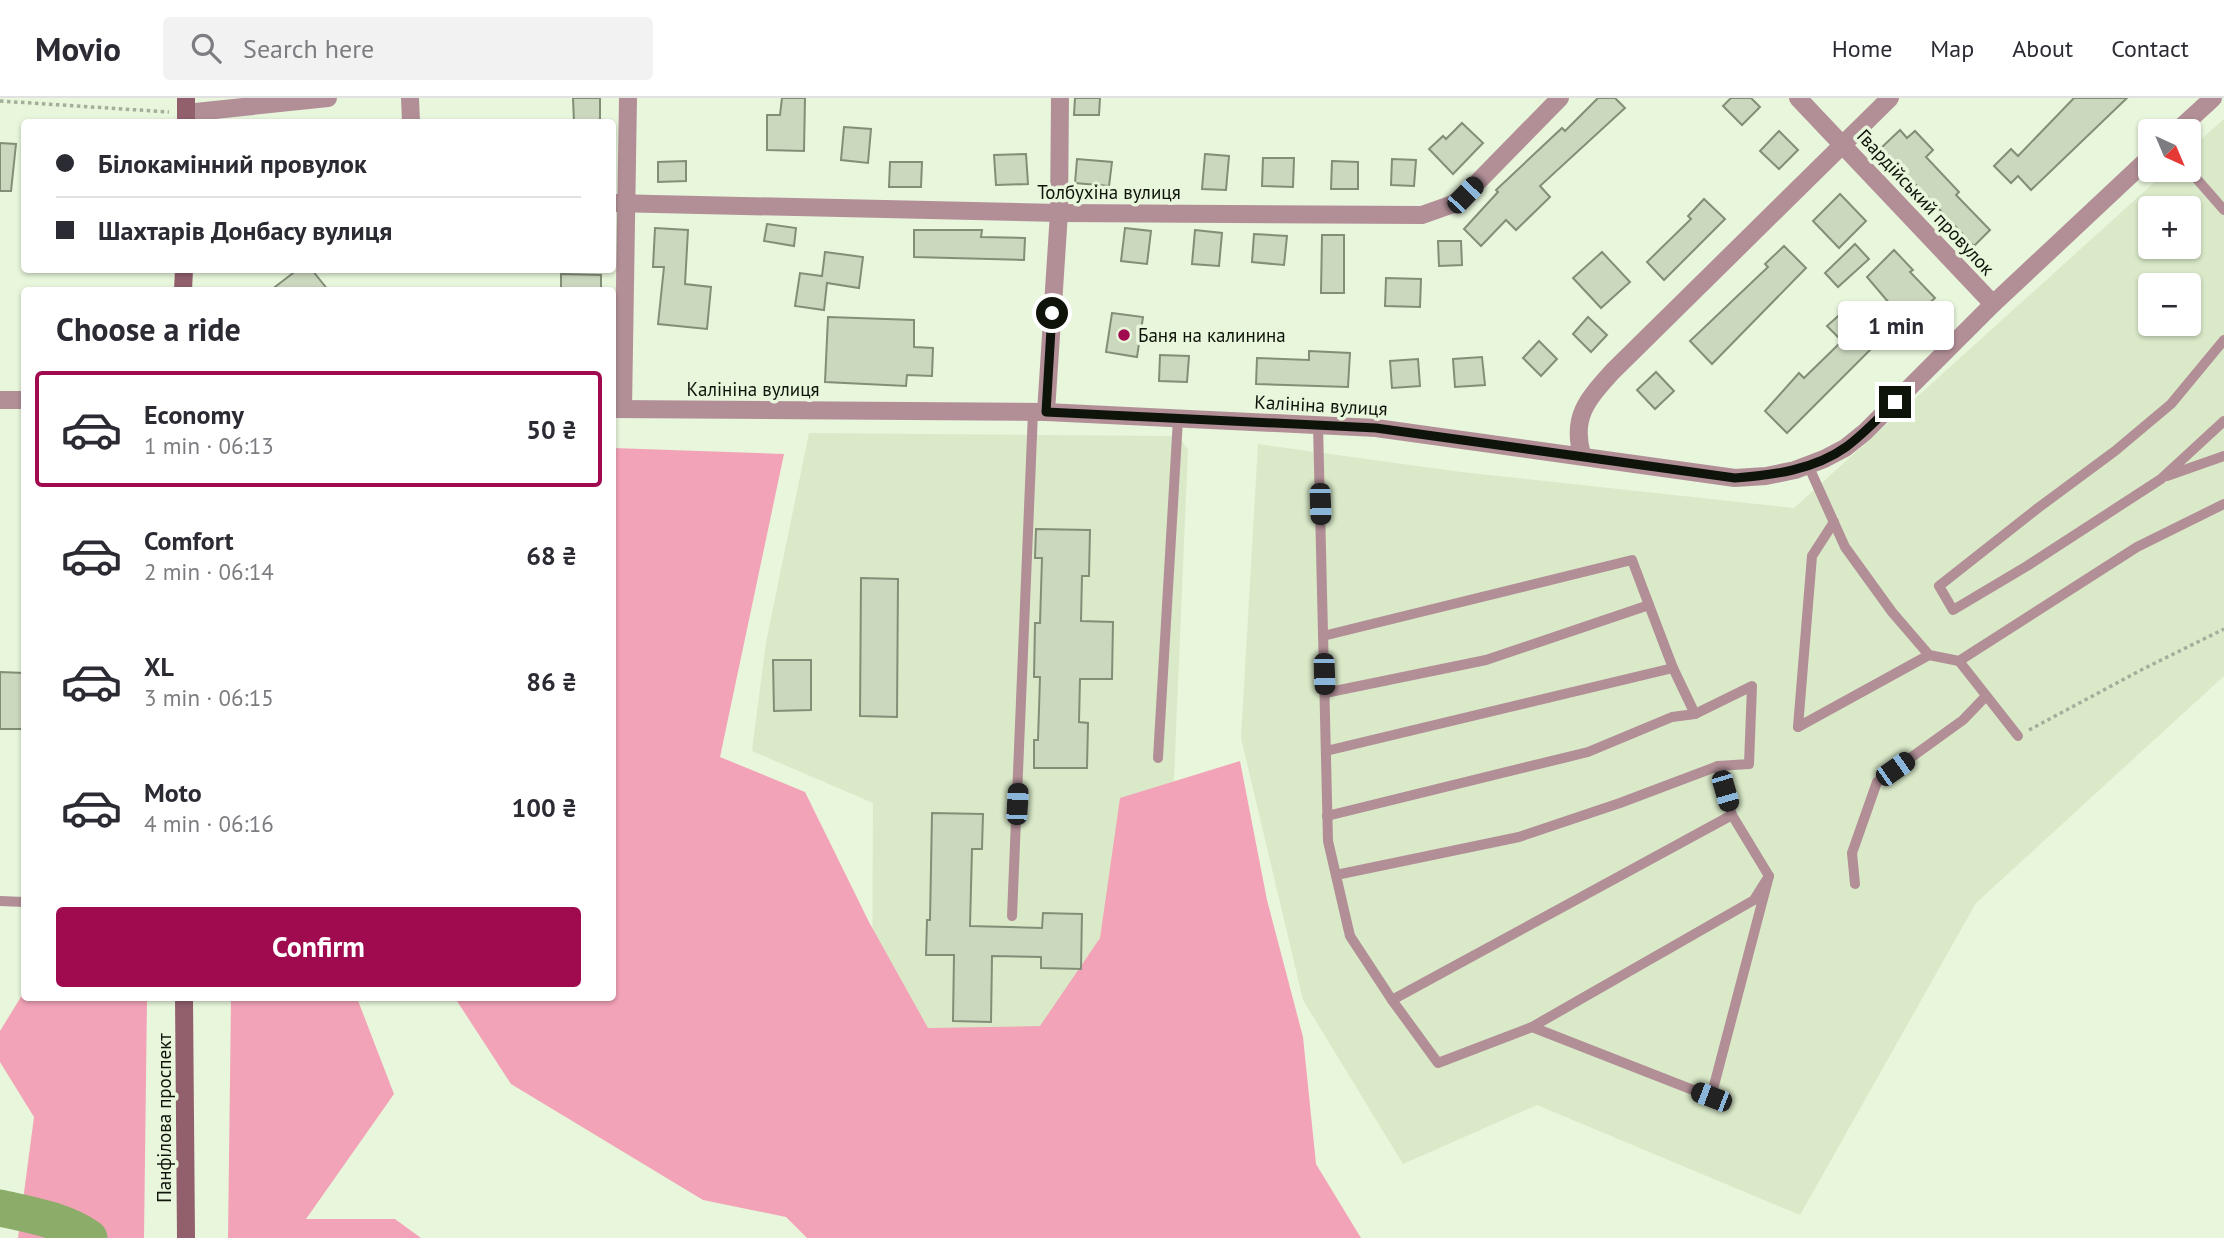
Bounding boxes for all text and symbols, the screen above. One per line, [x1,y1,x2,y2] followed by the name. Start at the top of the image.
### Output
[163,17,653,80] search box
[35,27,121,70] text: Movio
[187,29,225,67] icon: search
[243,32,374,65] text: Search here
[1832,33,1892,64] text: Home
[1930,33,1974,64] text: Map
[2012,33,2073,64] text: About
[2111,33,2189,64] text: Contact
[2138,119,2202,182] north arrow
[2138,119,2201,336] map controls
[1852,124,2000,280] street label: Гвардійський провулок
[98,147,367,180] text: Білокамінний провулок
[1443,173,1488,217] car
[1037,180,1181,204] street label: Толбухіна вулиця
[2138,196,2201,259] button: +
[98,214,392,247] text: Шахтарів Донбасу вулиця
[2138,273,2201,336] button: −
[1036,297,1068,329] route start
[1837,300,1953,350] callout: 1 min
[56,308,241,350] text: Choose a ride
[1868,311,1924,340] text: 1 min
[1138,323,1286,347] place label: Баня на калинина
[1116,327,1132,343] marker: Баня на калинина
[686,377,820,401] street label: Калініна вулиця
[1879,386,1911,418] route end
[1254,390,1388,420] street label: Калініна вулиця
[60,398,123,461] icon: car
[144,398,244,431] text: Economy
[526,413,577,446] text: 50 ₴
[144,431,274,460] text: 1 min · 06:13
[1309,483,1332,525] car
[60,524,123,587] icon: car
[144,524,234,557] text: Comfort
[526,539,577,572] text: 68 ₴
[144,557,274,586] text: 2 min · 06:14
[60,650,123,713] icon: car
[144,650,174,683] text: XL
[1313,653,1336,695] car
[526,665,577,698] text: 86 ₴
[144,683,274,712] text: 3 min · 06:15
[1872,748,1919,790] car
[1710,768,1741,814] car
[60,776,123,839] icon: car
[144,776,202,809] text: Moto
[1006,782,1029,826] car
[511,791,577,824] text: 100 ₴
[144,809,274,838] text: 4 min · 06:16
[56,907,581,987] button: Confirm
[152,1033,176,1203] street label: Панфілова проспект
[1688,1080,1735,1114] car

